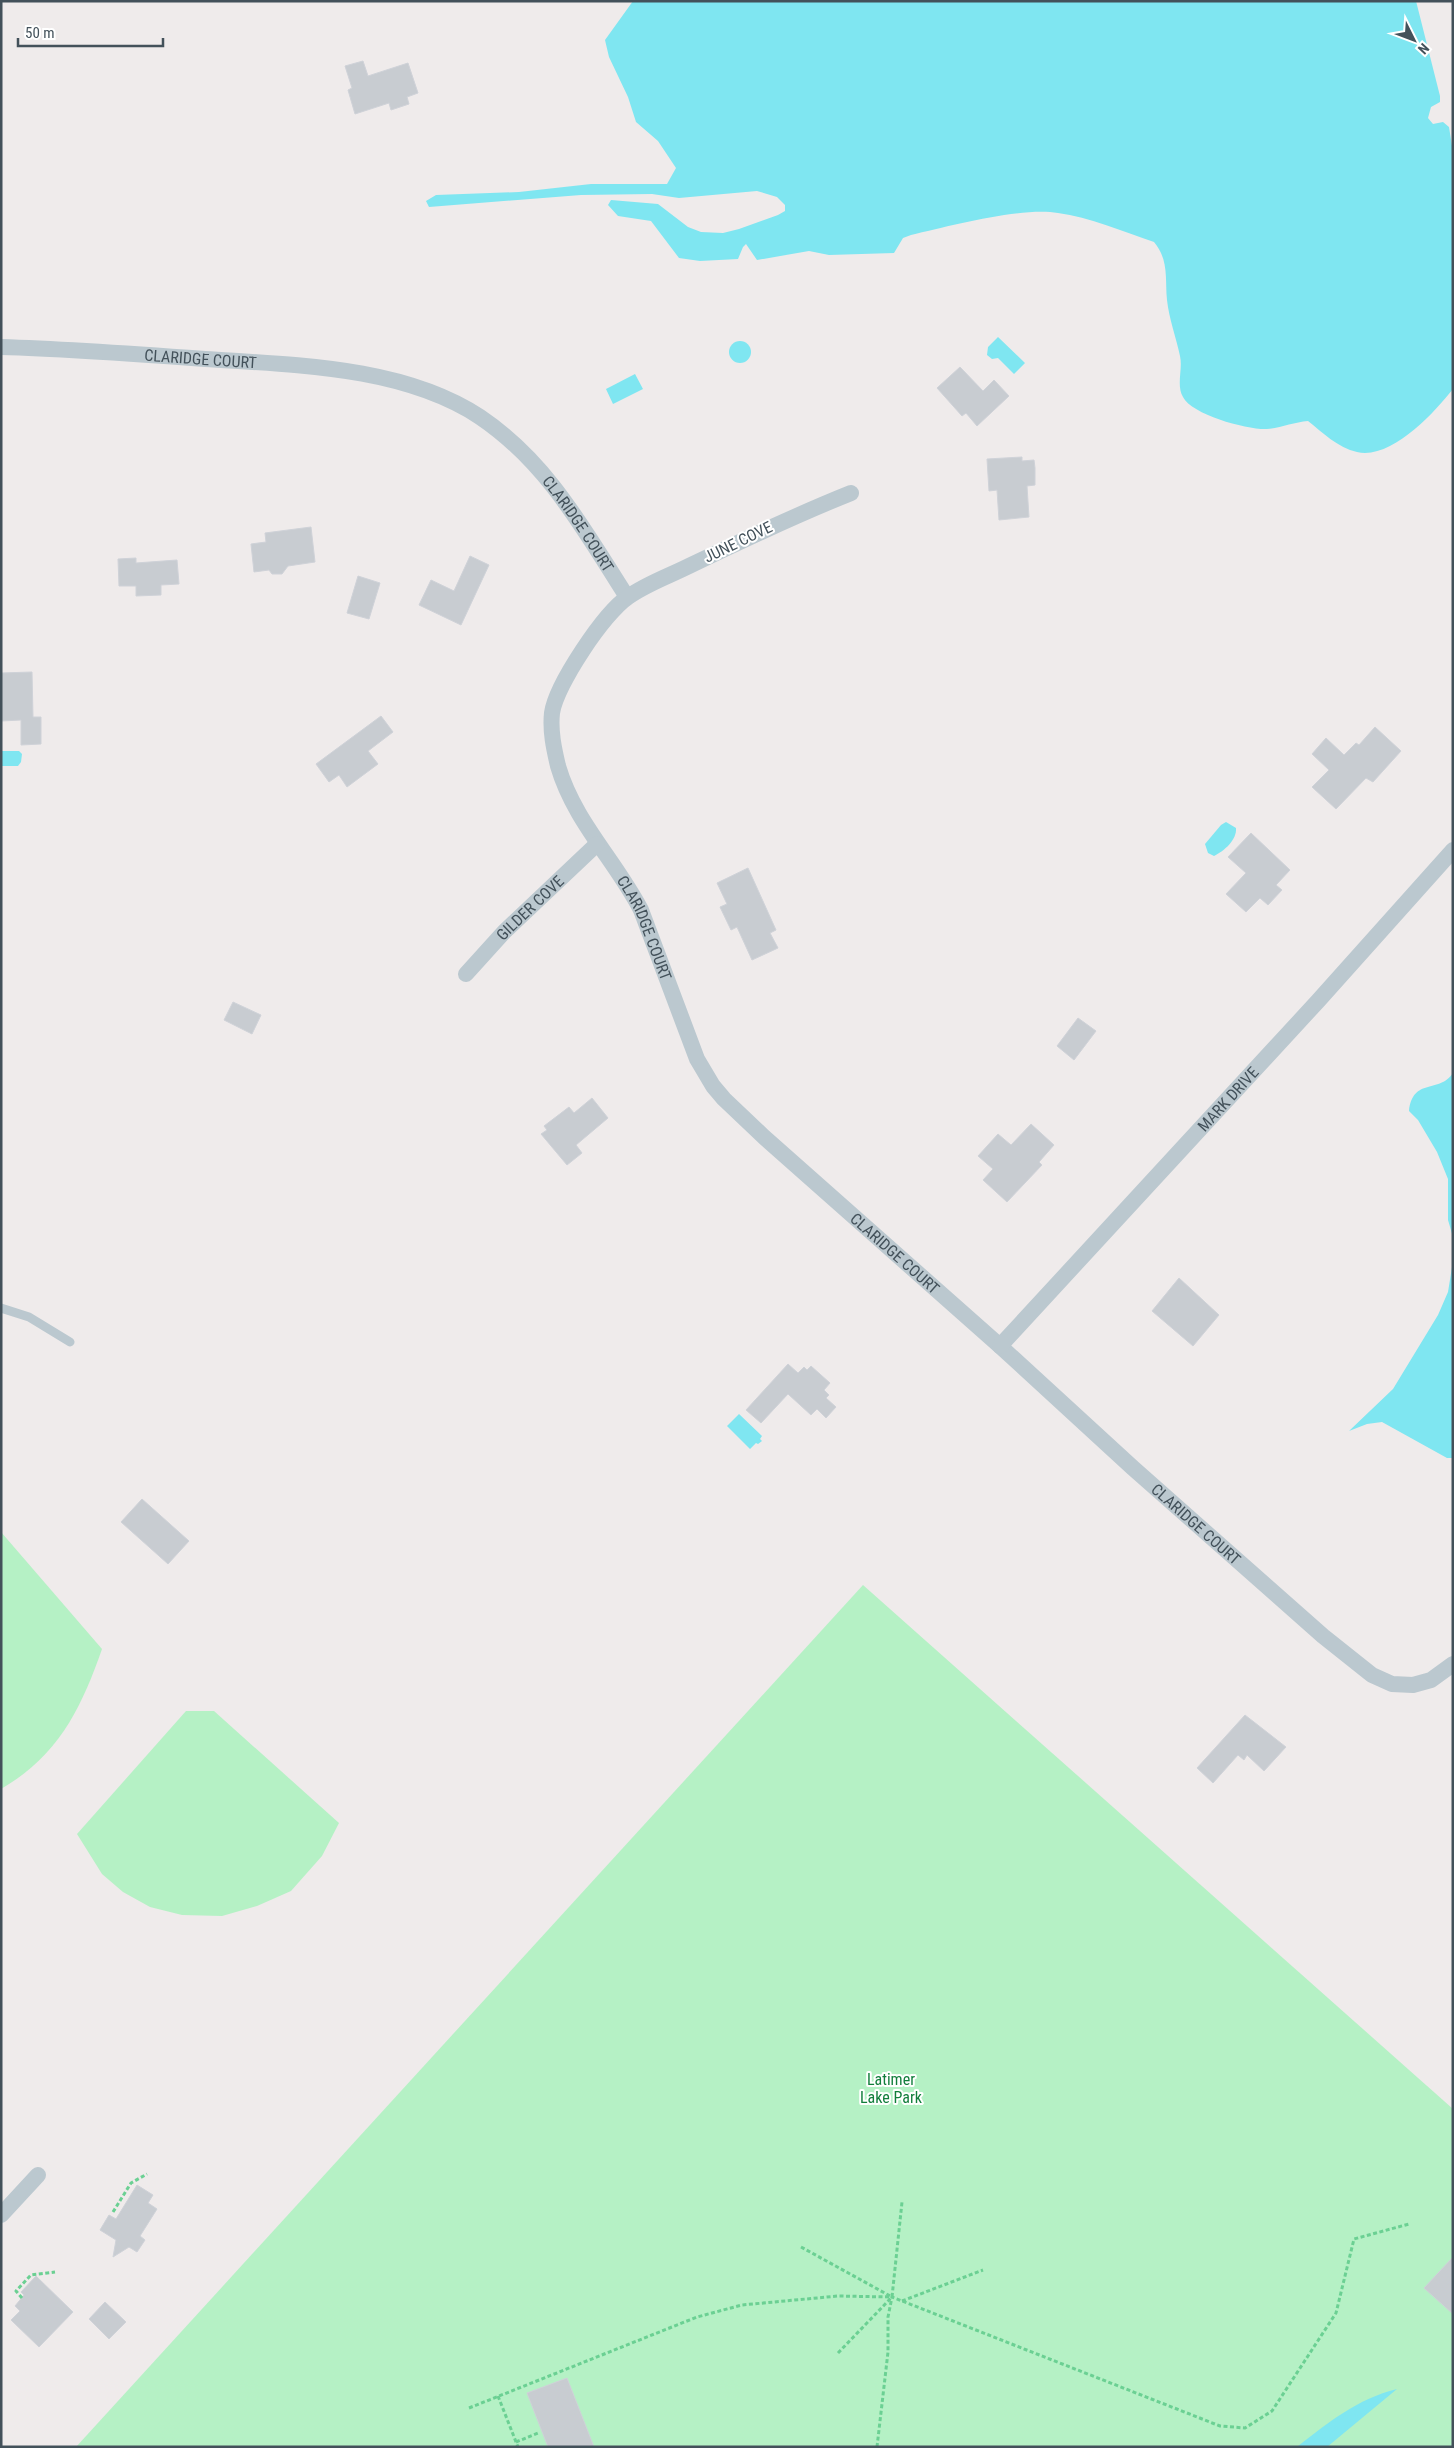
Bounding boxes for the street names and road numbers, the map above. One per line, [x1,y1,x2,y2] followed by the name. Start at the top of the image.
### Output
[144,345,257,372] street label: CLARIDGE COURT
[539,472,618,575] street label: CLARIDGE COURT
[701,517,775,567] street label: JUNE COVE
[492,871,567,944] street label: GILDER COVE
[613,872,676,983] street label: CLARIDGE COURT
[1193,1063,1262,1135] street label: MARK DRIVE
[847,1209,944,1298] street label: CLARIDGE COURT
[1148,1479,1245,1568] street label: CLARIDGE COURT

